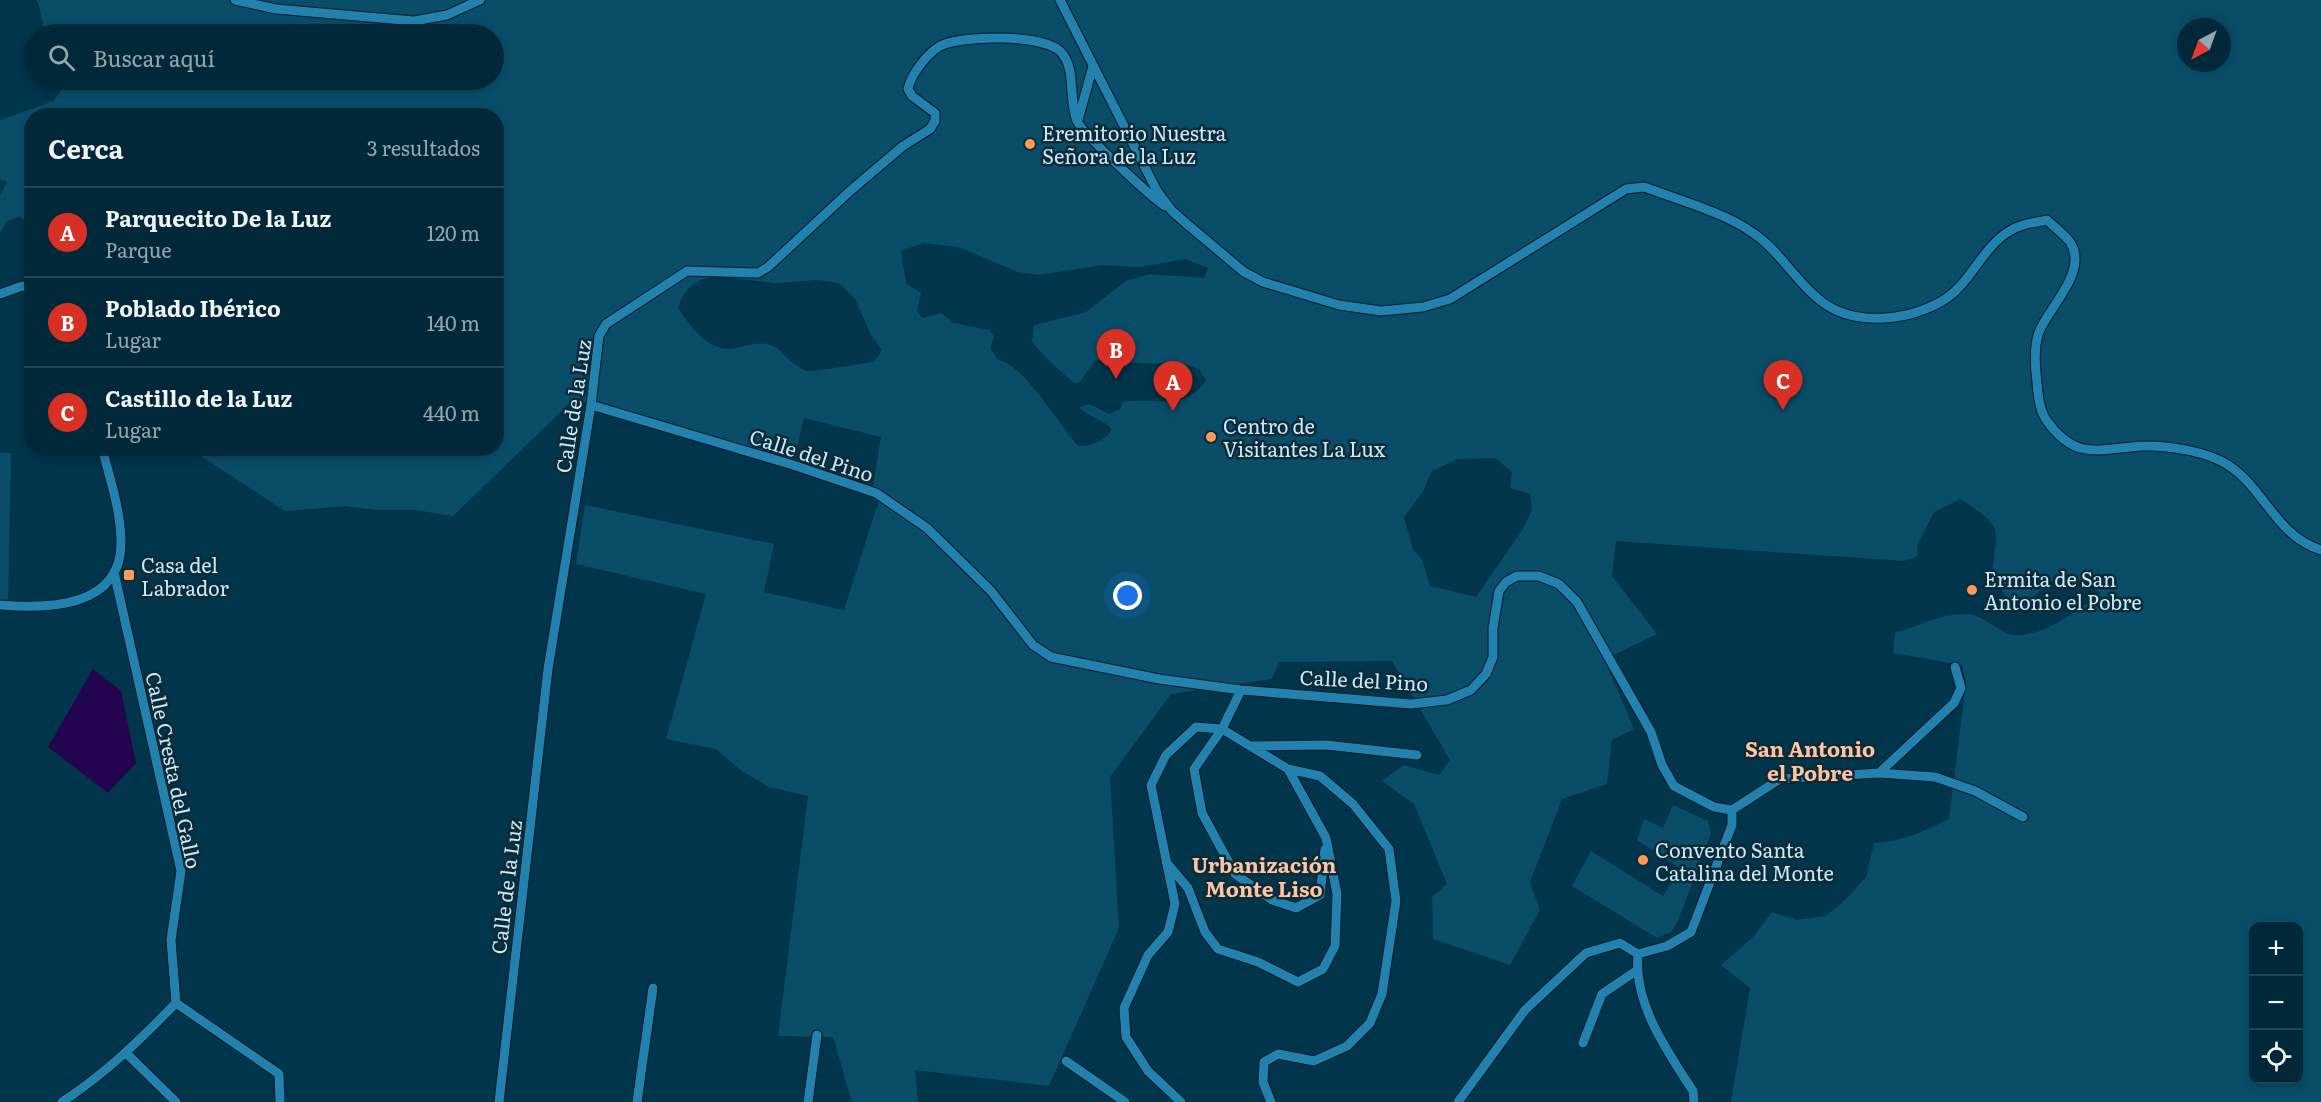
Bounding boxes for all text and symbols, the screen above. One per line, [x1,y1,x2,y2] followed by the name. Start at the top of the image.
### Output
[2177,18,2231,72] north arrow
[24,24,504,90] search box
[45,41,78,74] icon: search
[93,41,215,74] text: Buscar aquí
[1042,117,1227,170] place label: Eremitorio Nuestra Señora de la Luz
[48,128,124,167] text: Cerca
[367,132,480,162] text: 3 resultados
[1023,137,1037,151] marker: Eremitorio Nuestra Señora de la Luz
[105,201,331,234] text: Parquecito De la Luz
[60,217,75,247] text: A
[427,217,480,247] text: 120 m
[105,234,172,264] text: Parque
[105,291,281,324] text: Poblado Ibérico
[61,307,74,337] text: B
[427,307,480,337] text: 140 m
[105,324,161,354] text: Lugar
[1096,330,1136,379] pin: B
[547,337,597,475] street label: Calle de la Luz
[1764,360,1802,410] pin: C
[1154,362,1192,411] pin: A
[105,381,292,414] text: Castillo de la Luz
[60,397,75,427] text: C
[423,397,480,427] text: 440 m
[1223,410,1386,463] place label: Centro de Visitantes La Lux
[105,414,161,444] text: Lugar
[746,420,878,488] street label: Calle del Pino
[1204,430,1218,444] marker: Centro de Visitantes La Lux
[141,549,230,602] place label: Casa del Labrador
[1984,563,2142,616] place label: Ermita de San Antonio el Pobre
[122,568,136,582] marker: Casa del Labrador
[1113,581,1142,610] your location
[1965,583,1979,597] marker: Ermita de San Antonio el Pobre
[1299,661,1429,697] street label: Calle del Pino
[139,669,211,871] street label: Calle Cresta del Gallo
[1745,732,1875,787] district label: San Antonio el Pobre
[482,818,528,956] street label: Calle de la Luz
[1655,834,1834,887] place label: Convento Santa Catalina del Monte
[1192,848,1337,903] district label: Urbanización Monte Liso
[1636,853,1650,867] marker: Convento Santa Catalina del Monte
[2249,922,2303,1084] map controls
[2249,922,2303,976] button: +
[2249,976,2303,1030] button: −
[2249,1030,2303,1084] button: locate

